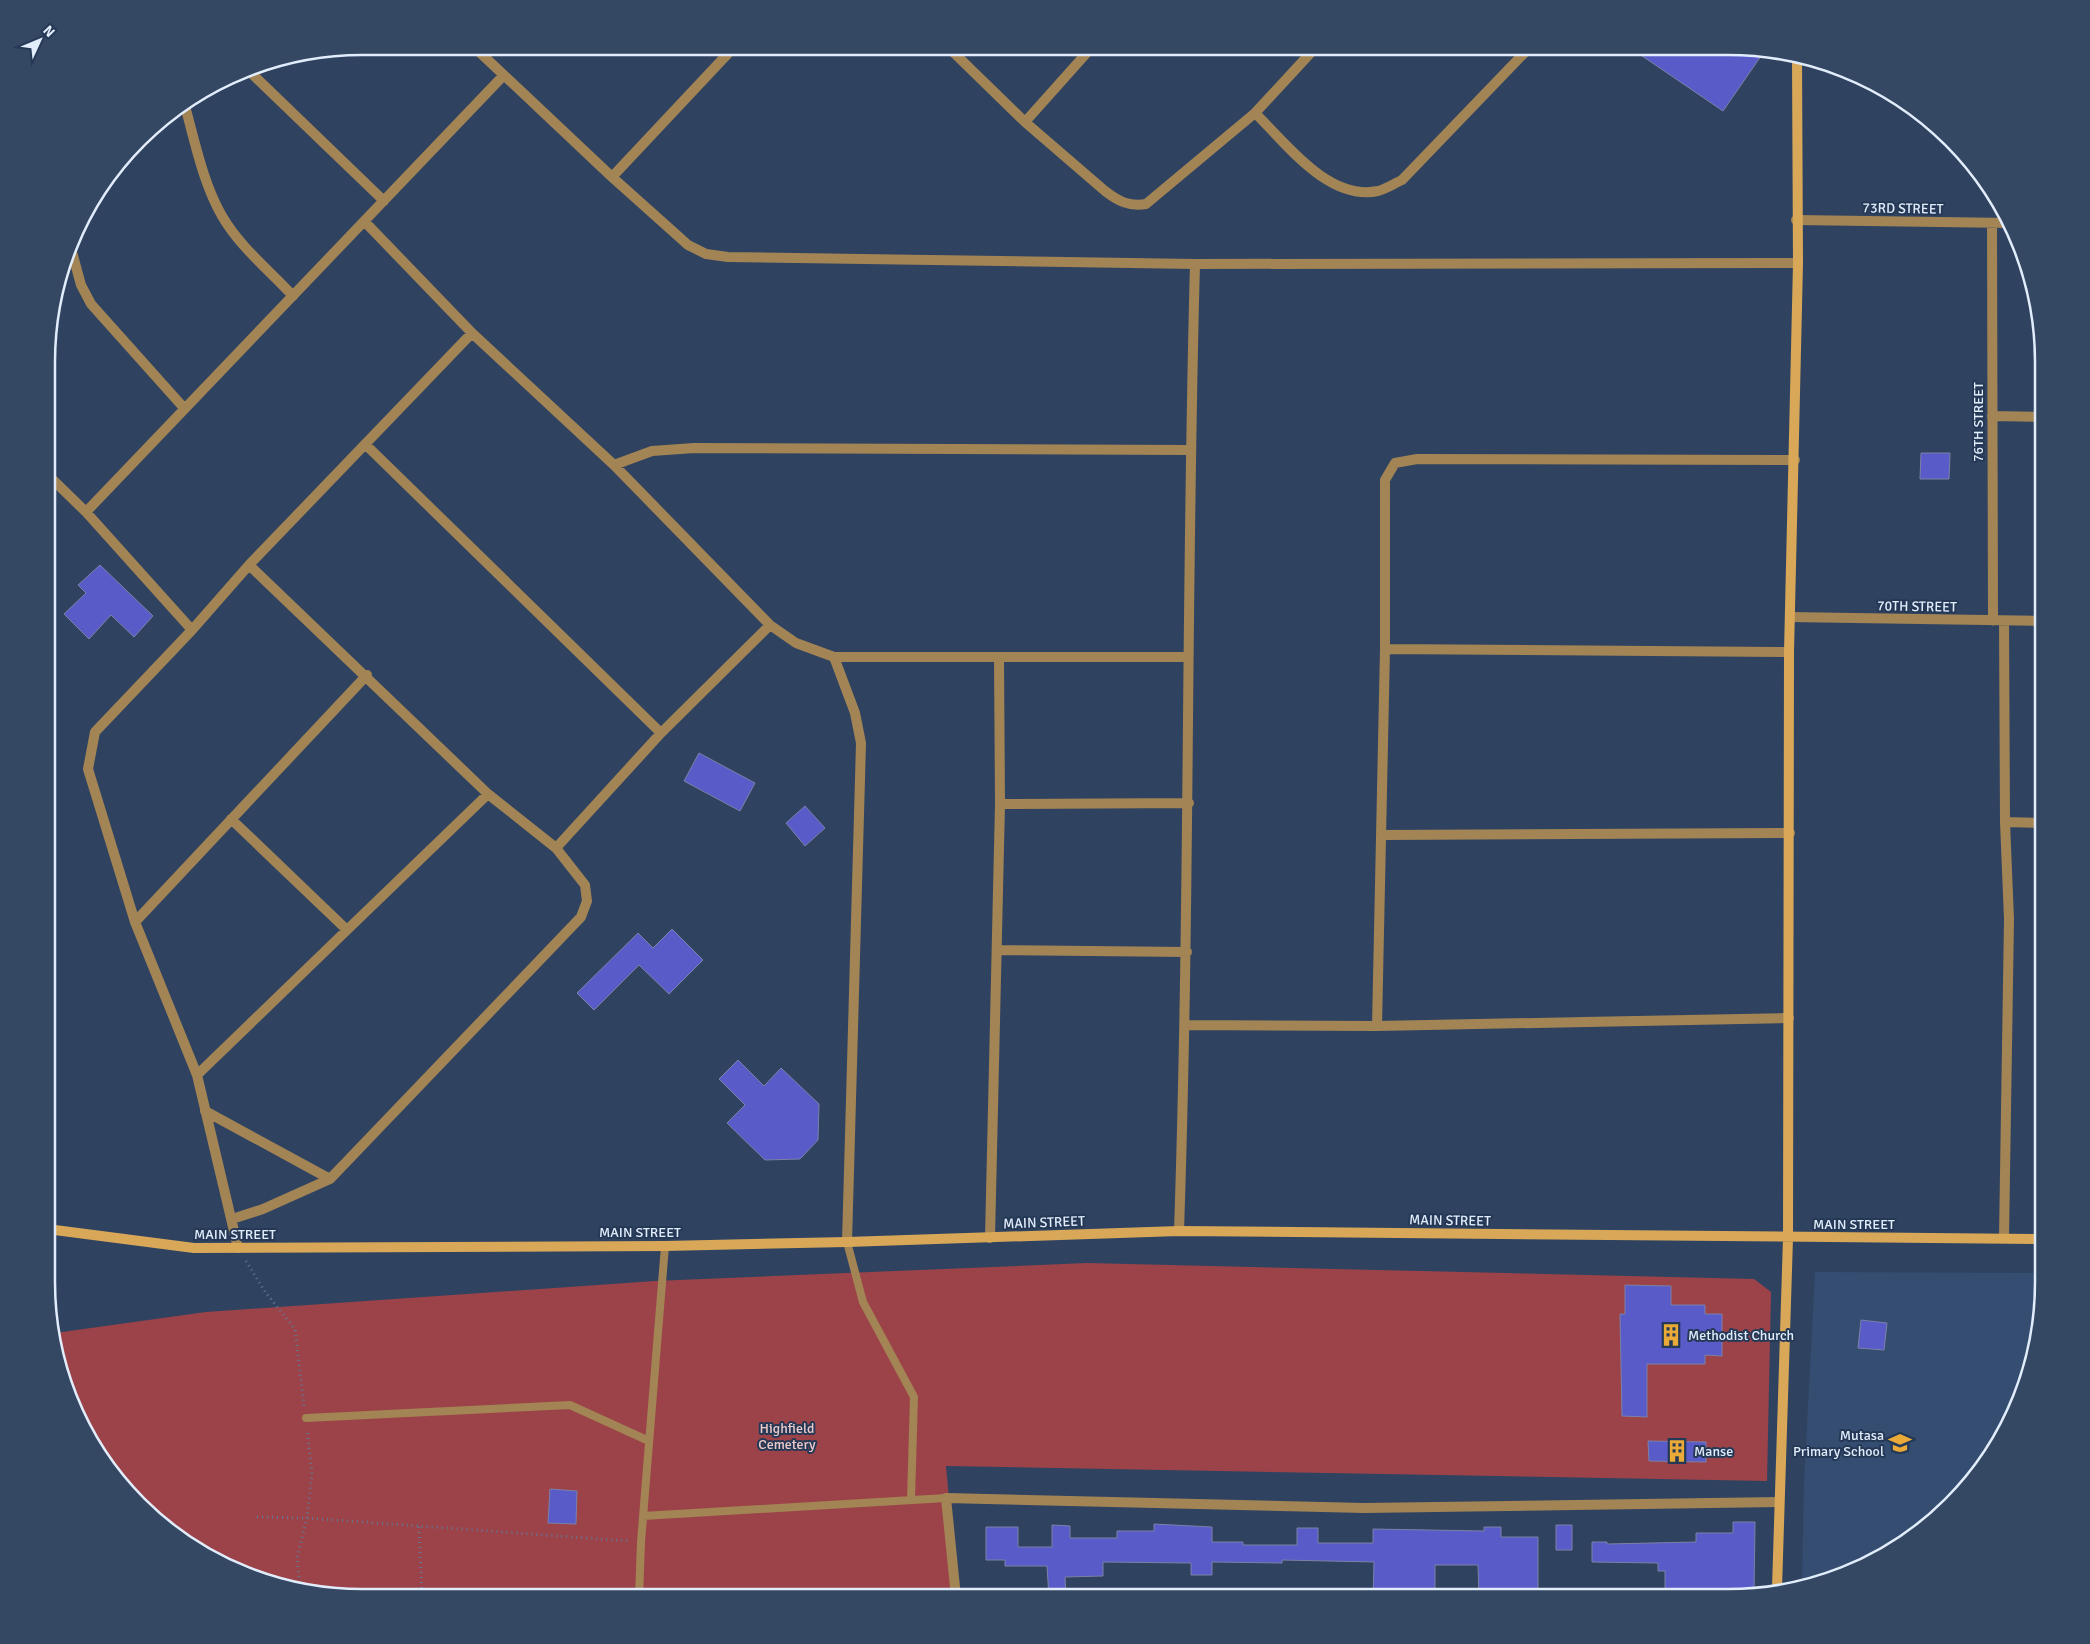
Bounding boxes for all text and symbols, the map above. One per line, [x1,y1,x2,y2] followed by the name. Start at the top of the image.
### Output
[15,15,65,65] north arrow
[39,22,58,41] text: N
[1862,199,1944,218] street label: 73RD STREET
[1970,382,1987,462] street label: 76TH STREET
[1877,597,1957,616] street label: 70TH STREET
[1409,1211,1491,1230] street label: MAIN STREET
[1003,1213,1085,1232] street label: MAIN STREET
[1813,1216,1895,1233] street label: MAIN STREET
[599,1224,681,1241] street label: MAIN STREET
[194,1226,276,1243] street label: MAIN STREET
[1658,1322,1684,1348] building icon: Methodist Church
[1688,1327,1794,1344] place label: Methodist Church
[758,1420,816,1453] park label: Highfield Cemetery
[1793,1427,1884,1460] place label: Mutasa Primary School
[1887,1430,1913,1456] school or university icon: Mutasa Primary School
[1664,1438,1690,1464] building icon: Manse
[1694,1443,1733,1460] place label: Manse

